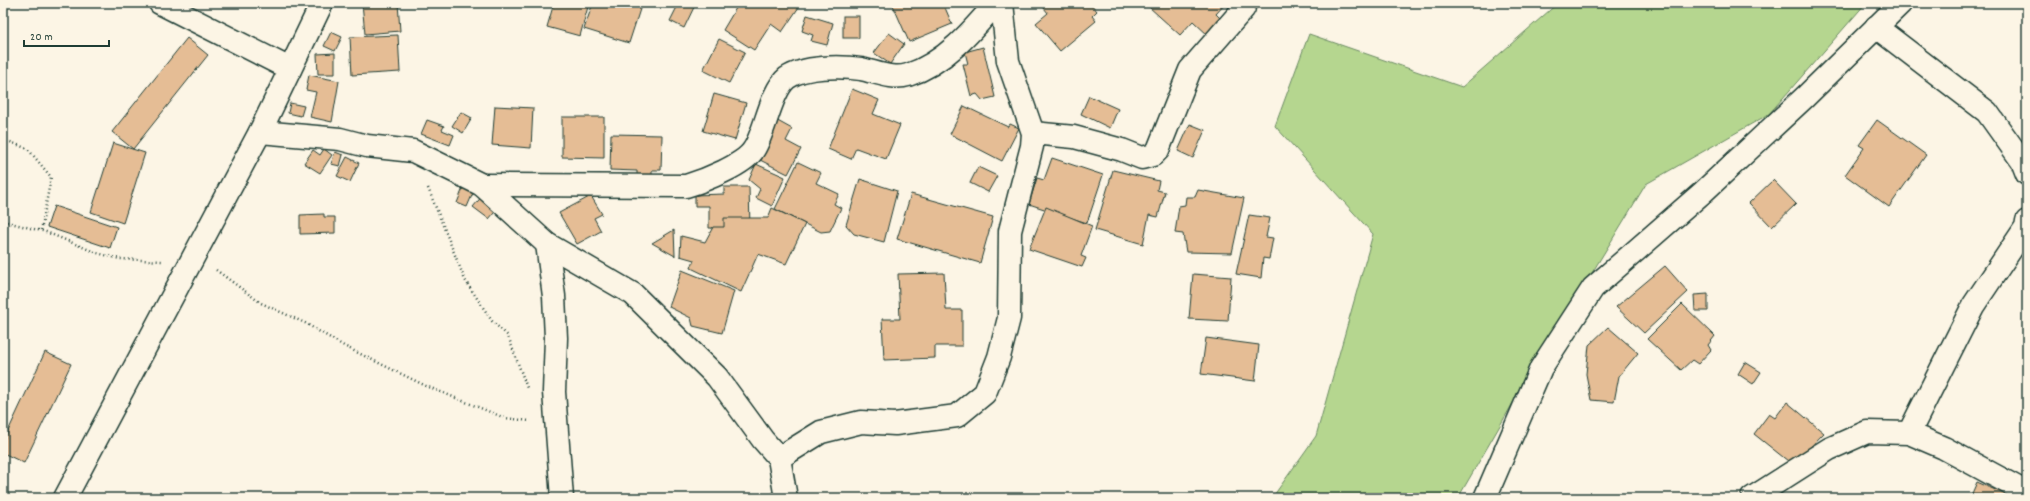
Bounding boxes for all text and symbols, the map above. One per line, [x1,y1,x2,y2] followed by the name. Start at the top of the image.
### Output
[24,22,109,48] scale bar
[30,29,53,46] text: 20 m

